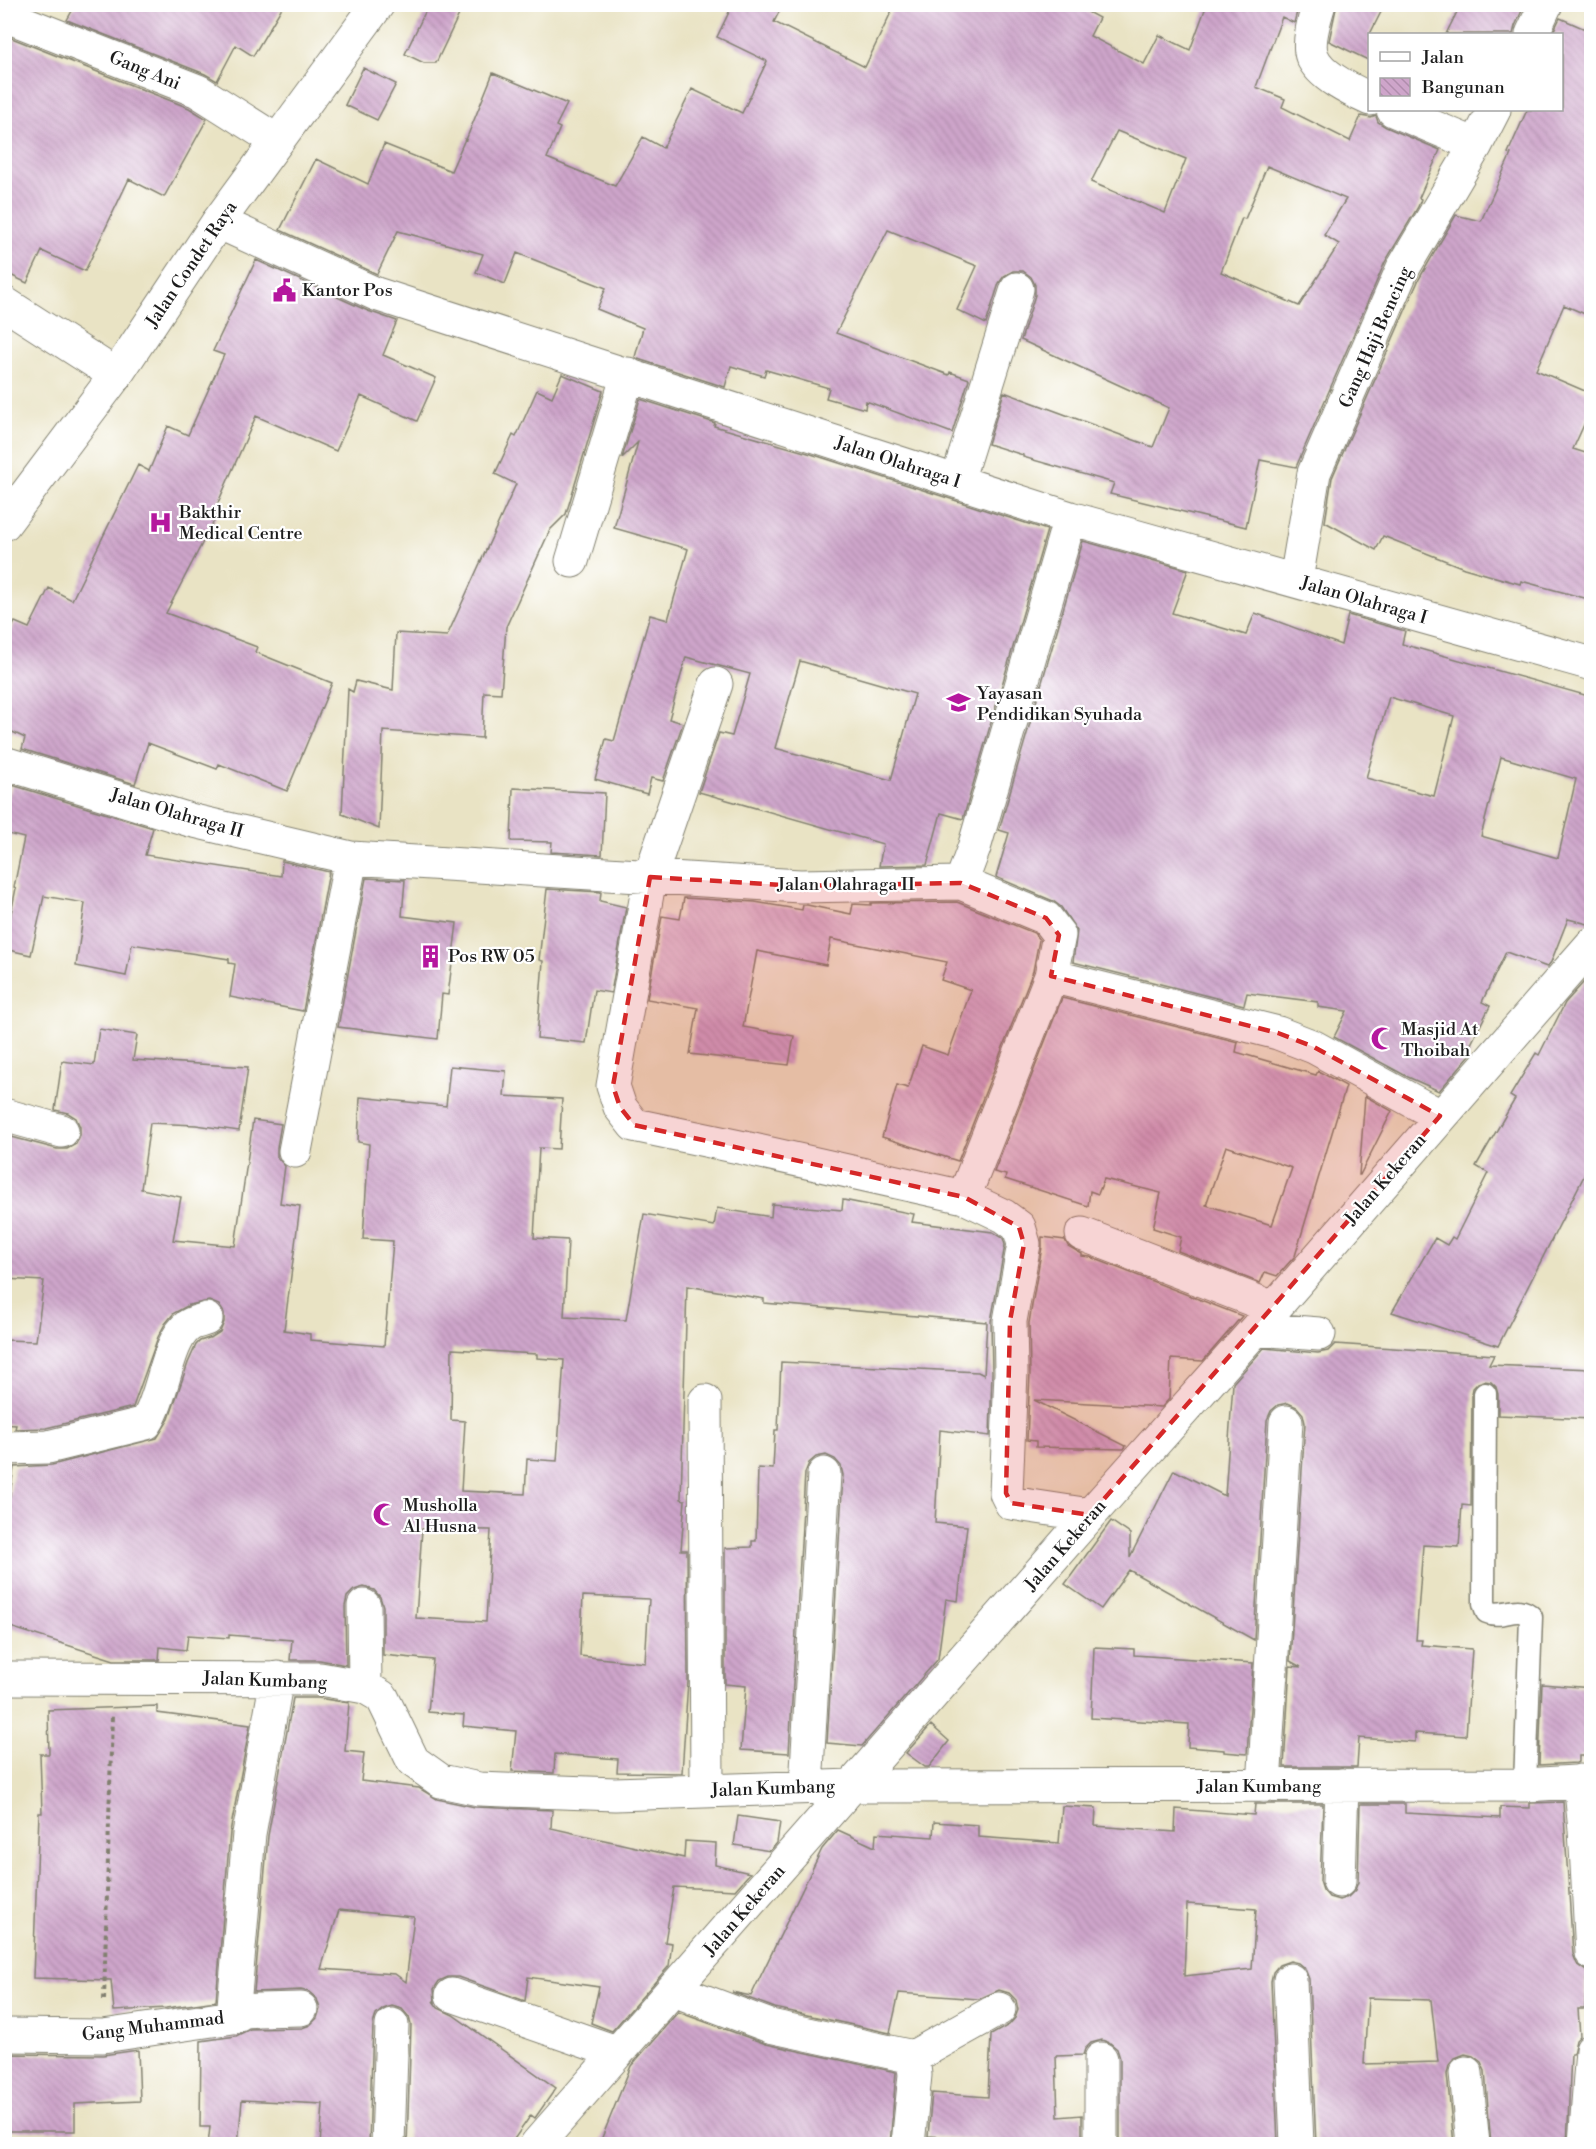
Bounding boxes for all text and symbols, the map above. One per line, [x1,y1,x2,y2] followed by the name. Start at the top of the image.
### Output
[1368,33,1563,111] legend
[106,46,184,95] street label: Gang Ani
[1421,46,1464,69] text: Jalan
[1421,76,1505,99] text: Bangunan
[140,196,243,333] street label: Jalan Condet Raya
[1334,262,1417,412] street label: Gang Haji Bencing
[271,277,297,303] public building icon: Kantor Pos
[302,279,393,302] place label: Kantor Pos
[831,431,964,494] street label: Jalan Olahraga I
[178,501,303,545] place label: Bakthir Medical Centre
[148,509,174,535] hospital icon: Bakthir Medical Centre
[1297,571,1430,630] street label: Jalan Olahraga I
[976,682,1143,726] place label: Yayasan Pendidikan Syuhada
[946,690,972,716] school or university icon: Yayasan Pendidikan Syuhada
[107,783,246,844] street label: Jalan Olahraga II
[776,873,915,896] street label: Jalan Olahraga II
[417,943,443,969] building icon: Pos RW 05
[448,945,535,968] place label: Pos RW 05
[1401,1018,1479,1062] place label: Masjid At Thoibah
[1370,1026,1396,1052] mosque icon: Masjid At Thoibah
[1339,1129,1432,1231] street label: Jalan Kekeran
[402,1494,479,1538] place label: Musholla Al Husna
[1019,1495,1112,1597] street label: Jalan Kekeran
[372,1502,398,1528] mosque icon: Musholla Al Husna
[201,1667,328,1694] street label: Jalan Kumbang
[709,1775,836,1802] street label: Jalan Kumbang
[1196,1775,1322,1798] street label: Jalan Kumbang
[698,1860,791,1962] street label: Jalan Kekeran
[81,2006,226,2047] street label: Gang Muhammad

